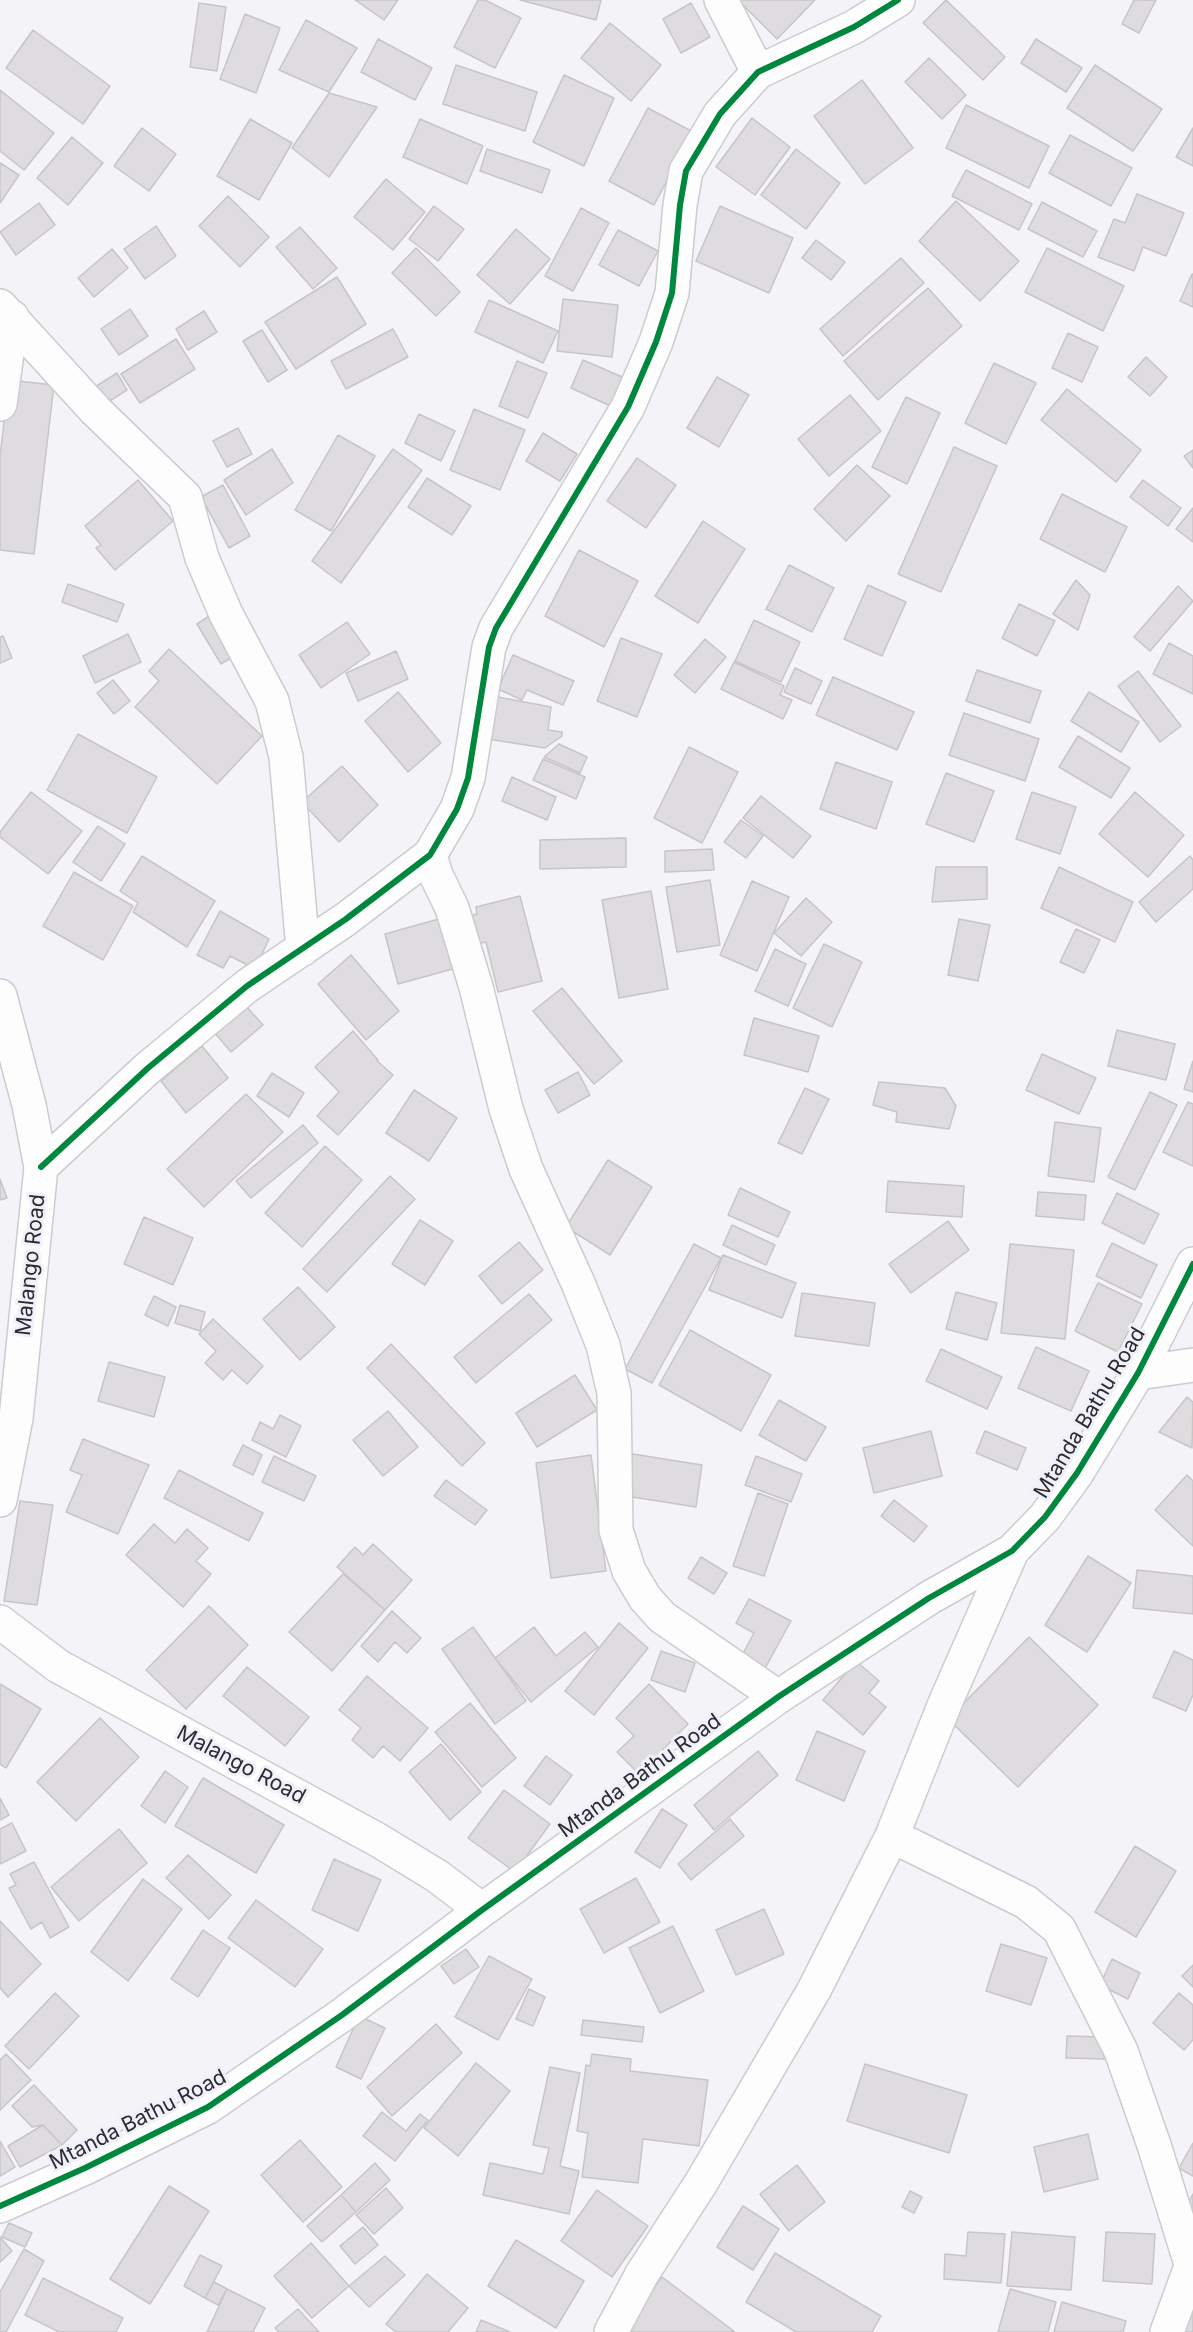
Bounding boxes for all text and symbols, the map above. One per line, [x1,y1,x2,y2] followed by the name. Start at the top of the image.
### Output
[11,1193,51,1337] street label: Malango Road
[1029,1323,1151,1503] street label: Mtanda Bathu Road
[554,1709,726,1843] street label: Mtanda Bathu Road
[172,1721,310,1809] street label: Malango Road
[45,2065,231,2175] street label: Mtanda Bathu Road

